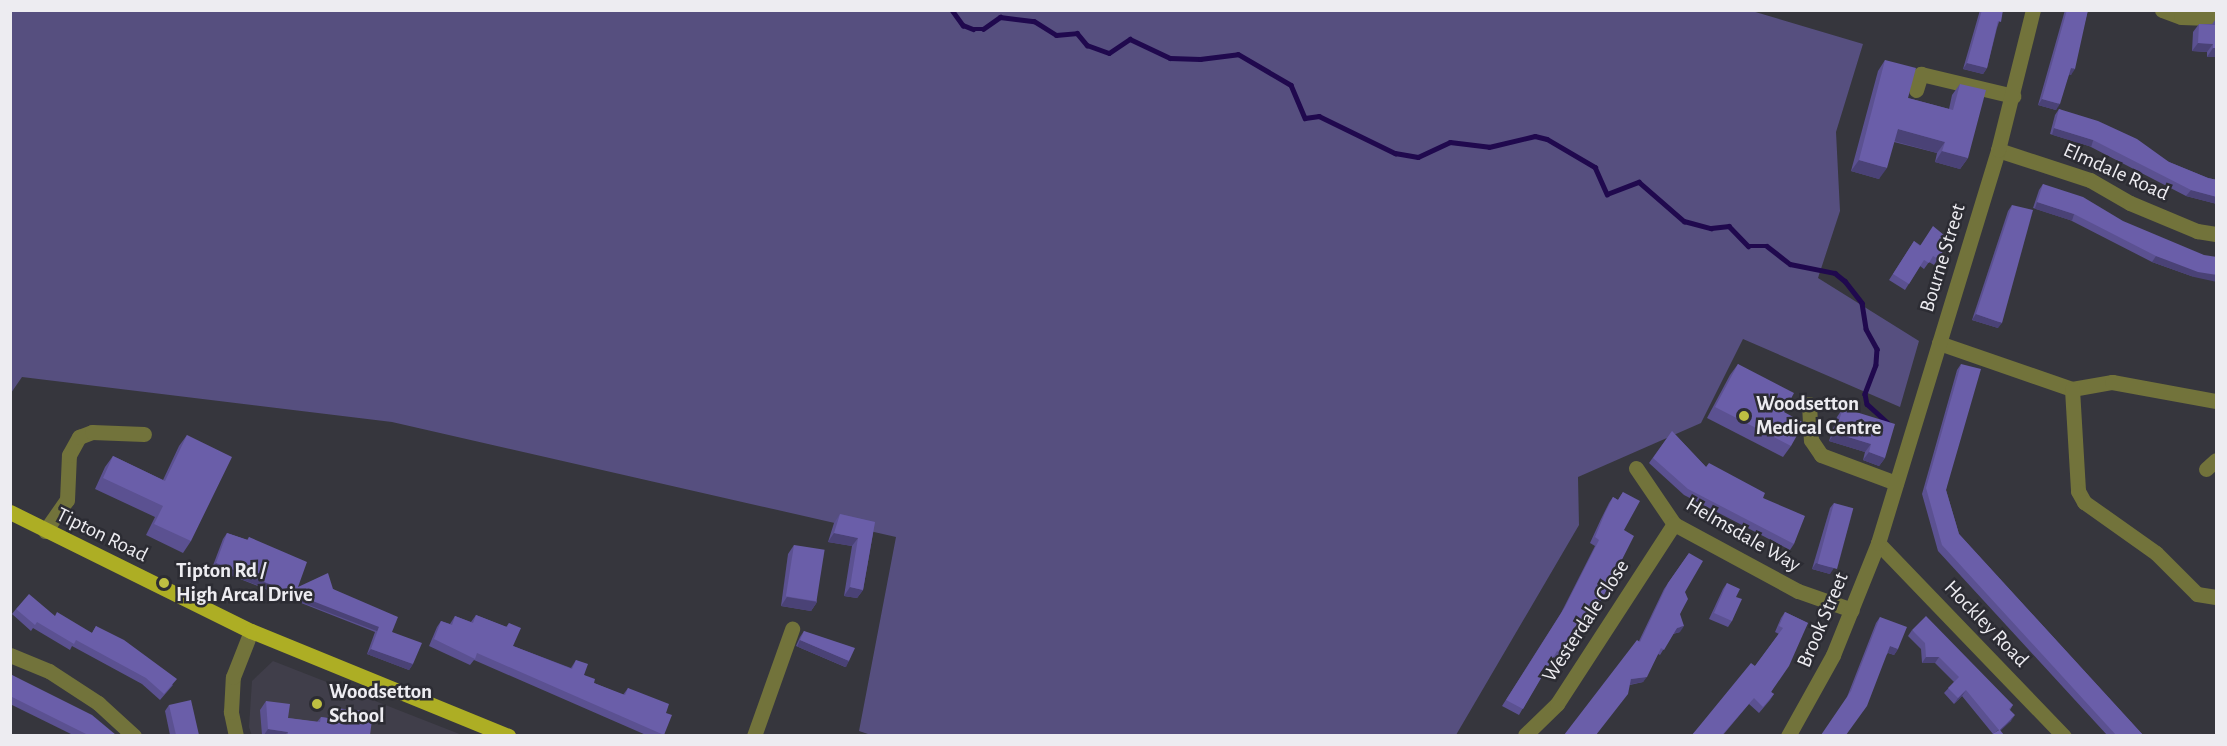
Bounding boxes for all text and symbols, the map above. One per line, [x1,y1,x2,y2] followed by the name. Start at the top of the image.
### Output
[2059,138,2173,206] street label: Elmdale Road
[1915,201,1971,315] street label: Bourne Street
[1756,391,1881,441] place label: Woodsetton Medical Centre
[1737,409,1751,423] marker: Woodsetton Medical Centre
[1681,492,1805,578] street label: Helmsdale Way
[52,502,152,568] street label: Tipton Road
[1537,555,1635,687] street label: Westerdale Close
[176,558,313,608] place label: Tipton Rd / High Arcal Drive
[1792,569,1854,671] street label: Brook Street
[1938,575,2034,673] street label: Hockley Road
[157,576,171,590] marker: Tipton Rd / High Arcal Drive
[329,679,432,729] place label: Woodsetton School
[310,697,324,711] marker: Woodsetton School

